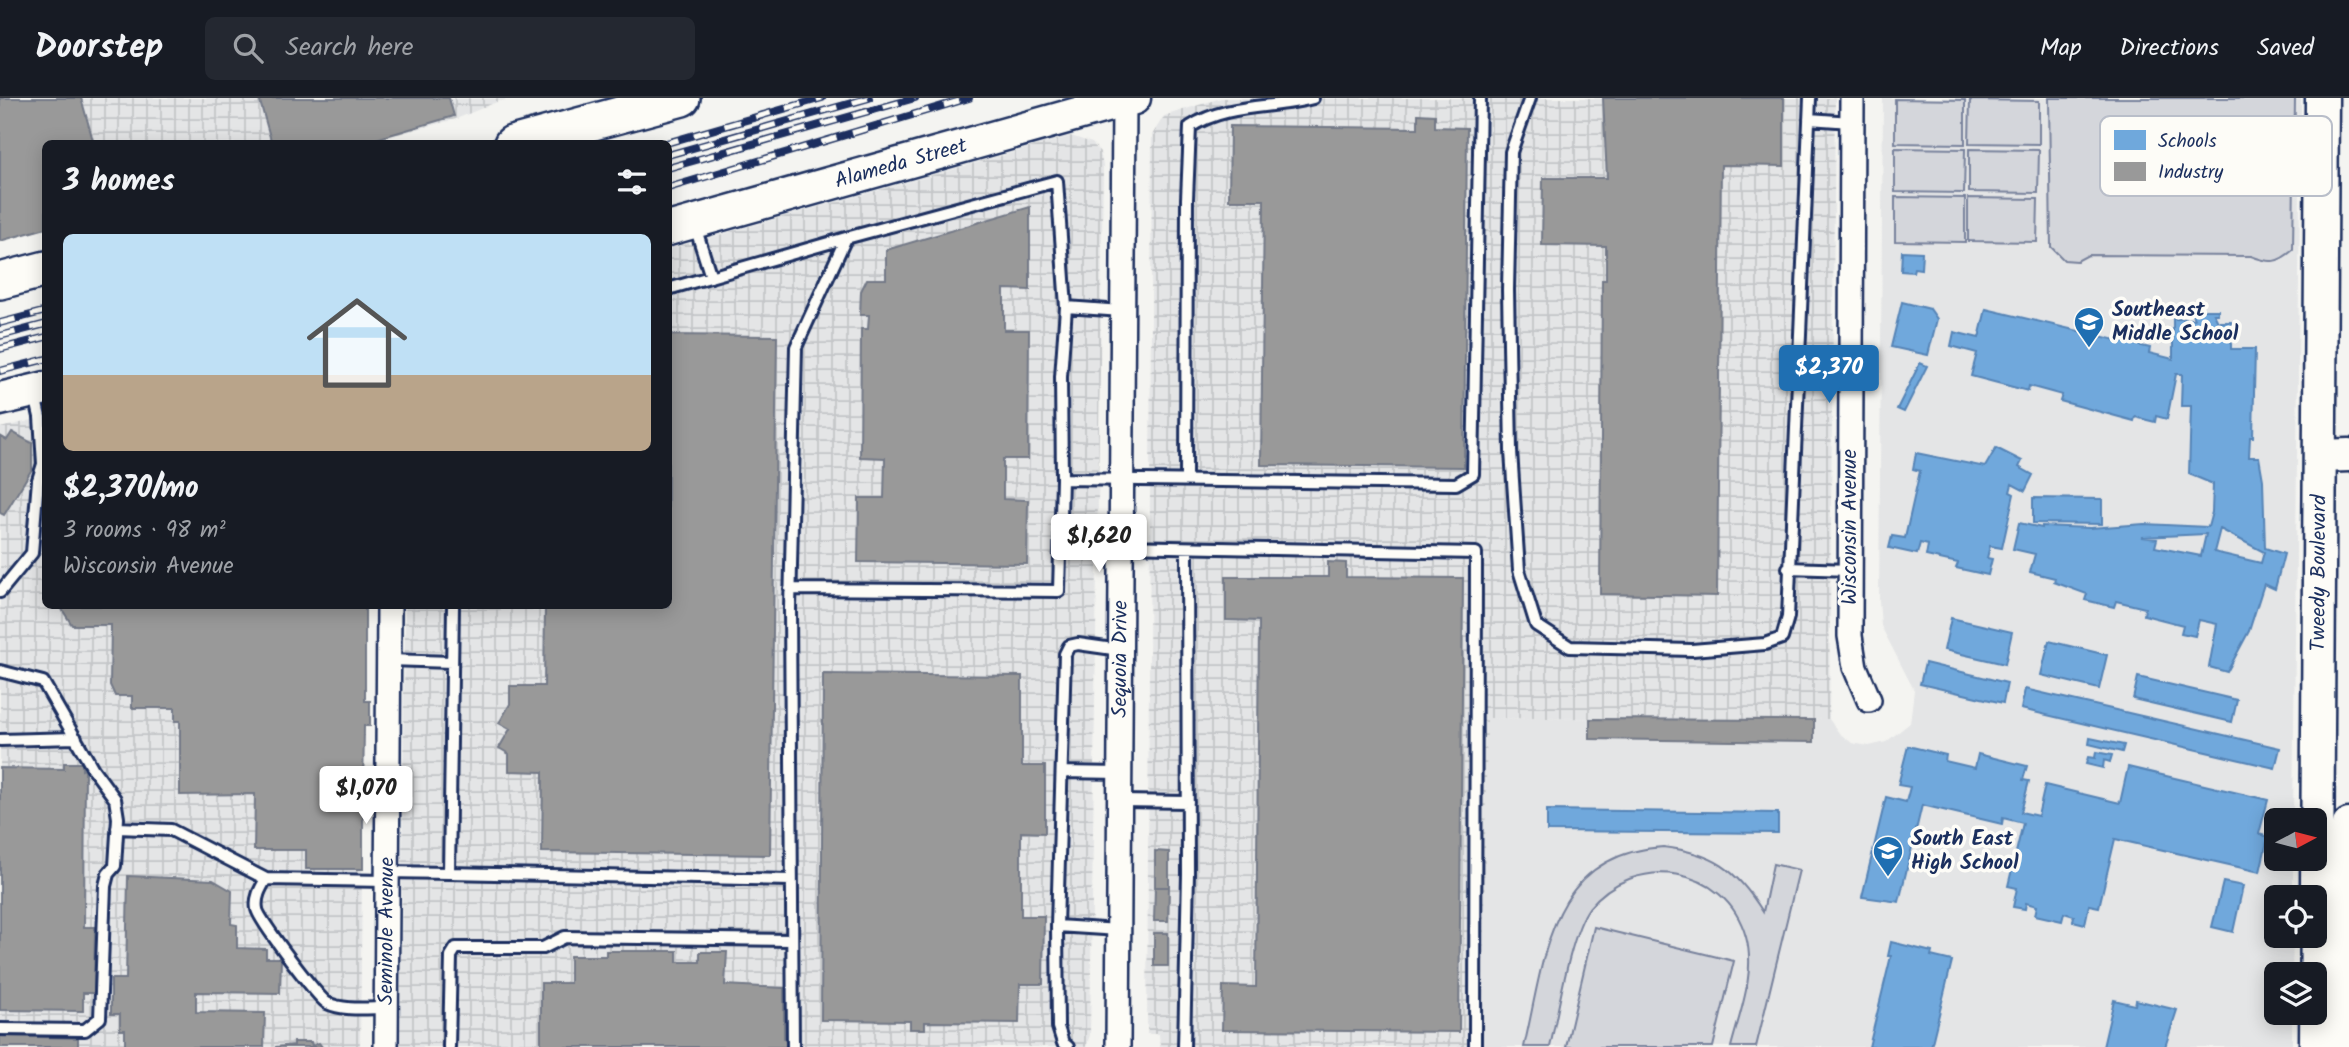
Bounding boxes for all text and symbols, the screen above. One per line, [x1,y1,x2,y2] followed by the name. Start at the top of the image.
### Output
[205,17,695,80] search box
[35,22,163,75] text: Doorstep
[285,27,413,69] text: Search here
[229,29,267,67] icon: search
[2040,29,2082,68] text: Map
[2120,29,2219,68] text: Directions
[2257,29,2314,68] text: Saved
[2100,116,2332,196] legend
[2158,127,2217,157] text: Schools
[831,129,972,198] street label: Alameda Street
[63,158,175,206] text: 3 homes
[2158,158,2224,188] text: Industry
[613,163,651,201] icon: filters
[294,280,420,406] icon: home
[2112,294,2239,351] place label: Southeast Middle School
[2072,305,2106,349] school or university icon: Southeast Middle School
[1772,345,1886,405] pin: $2,370
[1795,350,1863,386] text: $2,370
[1834,449,1867,605] street label: Wisconsin Avenue
[63,465,199,513] text: $2,370/mo
[2302,494,2336,652] street label: Tweedy Boulevard
[63,513,226,549] text: 3 rooms · 98 m²
[1042,514,1156,574] pin: $1,620
[1067,519,1131,555] text: $1,620
[63,549,234,585] text: Wisconsin Avenue
[1104,600,1137,718] street label: Sequoia Drive
[309,766,423,826] pin: $1,070
[335,771,397,807] text: $1,070
[2264,808,2328,872] north arrow
[2264,808,2327,1025] map controls
[1911,823,2019,880] place label: South East High School
[1871,834,1905,878] school or university icon: South East High School
[370,856,404,1005] street label: Seminole Avenue
[2264,885,2327,948] button: locate
[2264,962,2327,1025] button: layers

